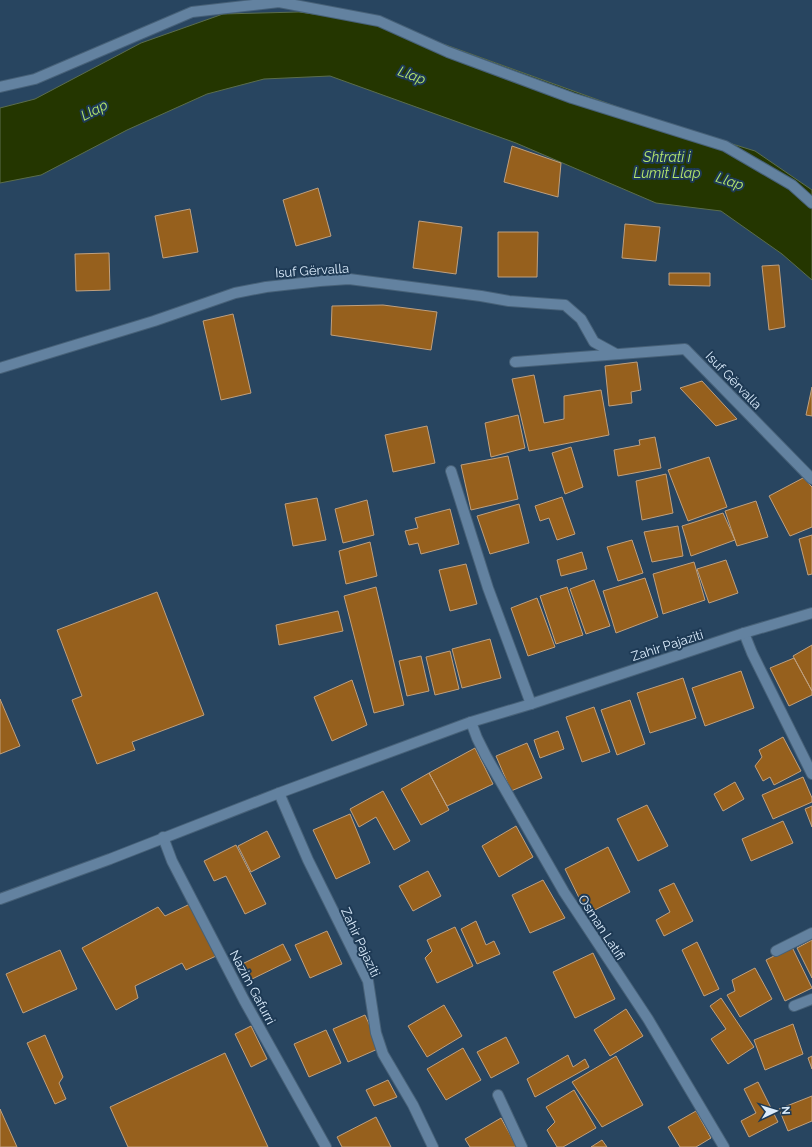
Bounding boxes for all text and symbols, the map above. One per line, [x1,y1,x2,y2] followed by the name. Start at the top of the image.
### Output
[396,63,428,87] water label: Llap
[78,96,110,124] water label: Llap
[634,149,701,181] water label: Shtrati i Lumit Llap
[714,169,746,193] water label: Llap
[275,260,349,281] street label: Isuf Gërvalla
[703,349,765,412] street label: Isuf Gërvalla
[629,627,705,664] street label: Zahir Pajaziti
[575,892,628,963] street label: Osman Latifi
[338,905,383,979] street label: Zahir Pajaziti
[227,948,278,1027] street label: Nazim Gafurri
[756,1091,796,1131] north arrow
[779,1106,792,1115] text: N

